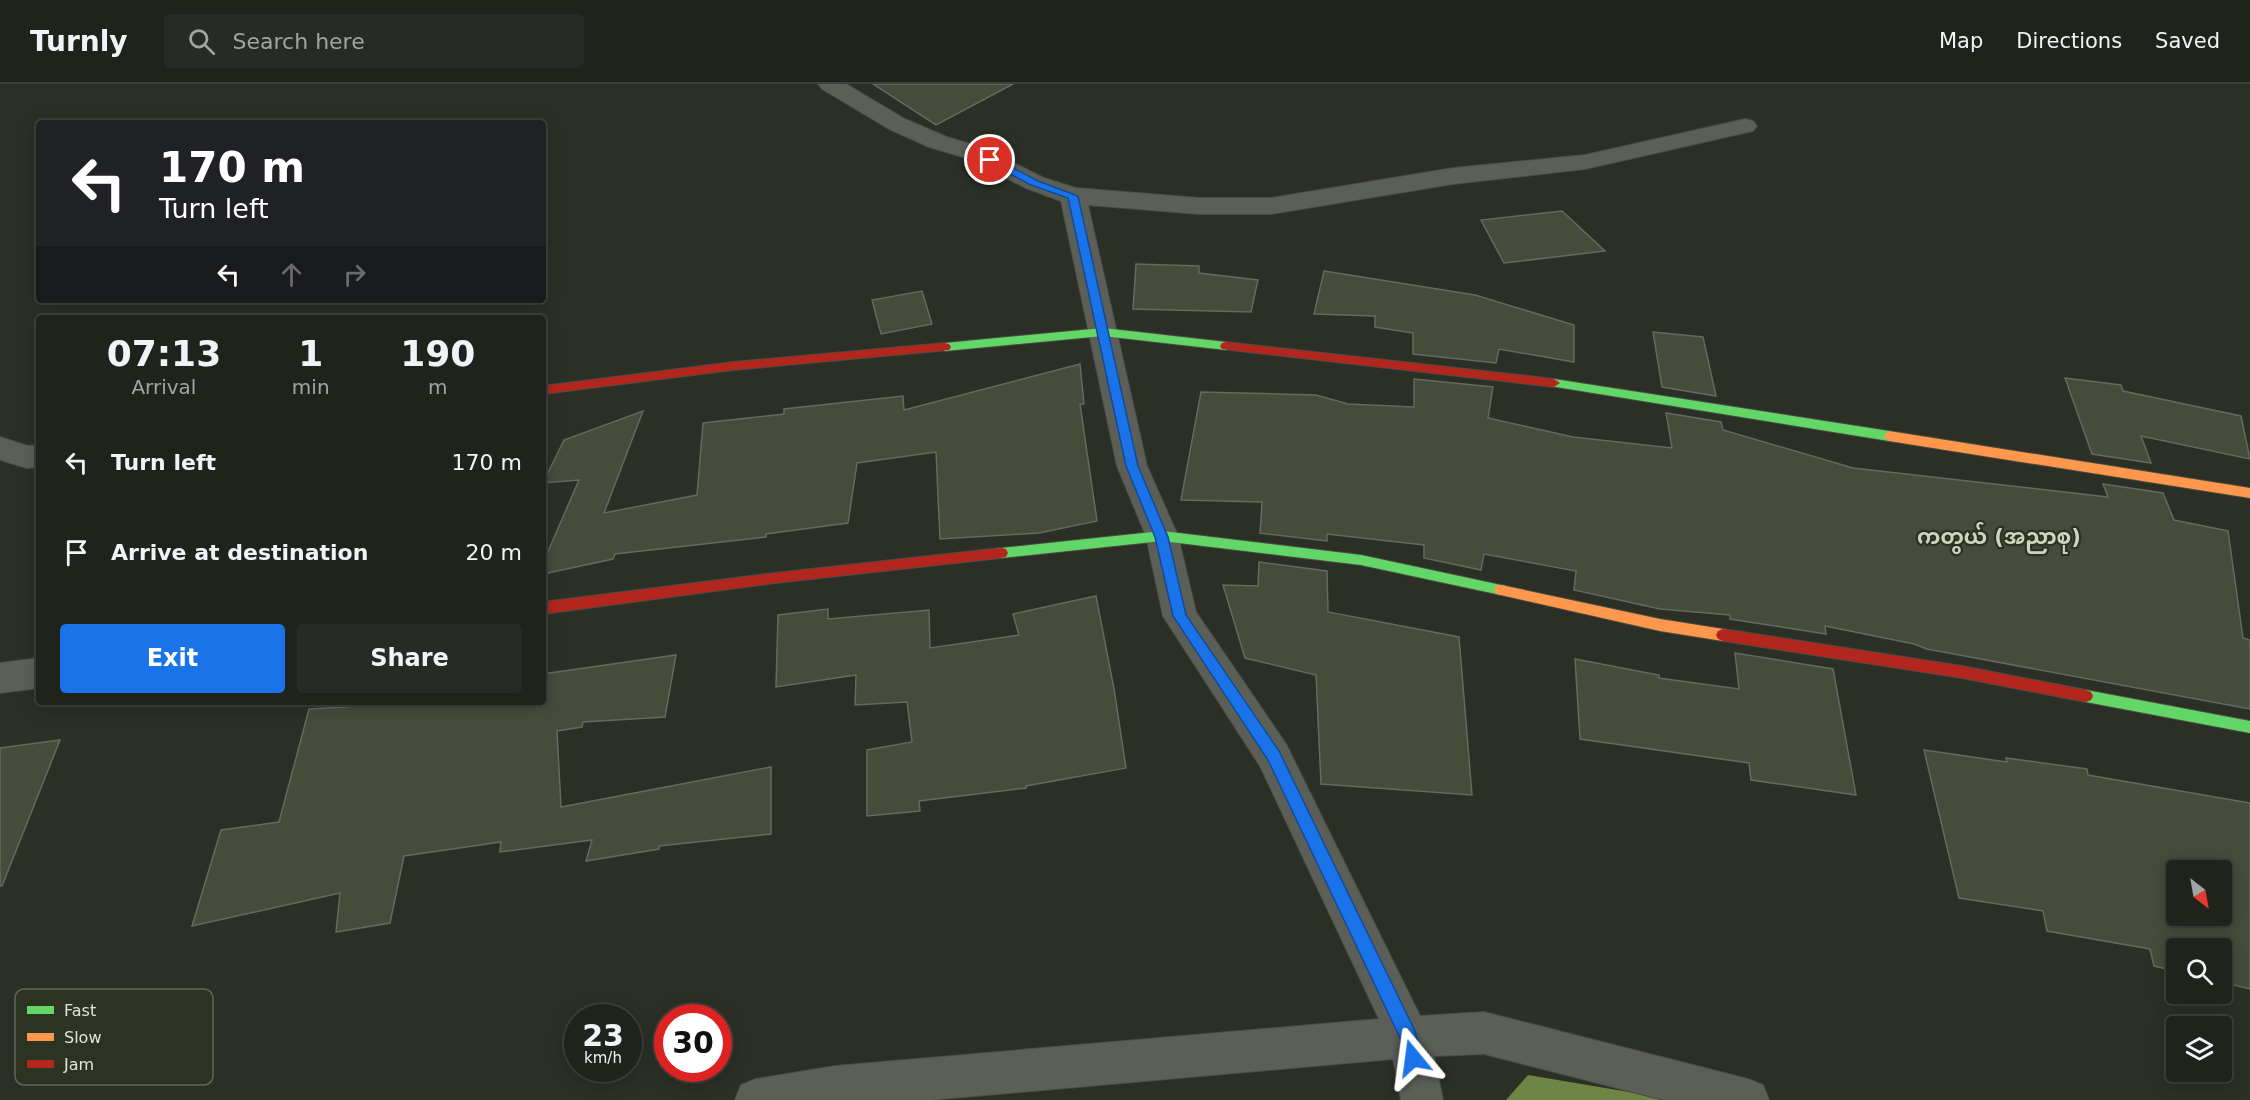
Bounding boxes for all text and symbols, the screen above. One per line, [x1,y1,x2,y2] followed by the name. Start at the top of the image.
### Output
[164,14,584,68] search box
[30,25,128,58] text: Turnly
[185,25,218,58] icon: search
[233,29,365,54] text: Search here
[1939,29,1983,53] text: Map
[2016,29,2122,53] text: Directions
[2155,29,2220,53] text: Saved
[964,134,1015,185] pin
[159,143,305,192] text: 170 m
[973,143,1006,176] icon: arrive
[60,144,138,222] icon: left
[159,193,269,224] text: Turn left
[212,258,245,291] icon: left
[275,258,308,291] icon: ahead
[338,258,371,291] icon: right
[107,333,221,374] text: 07:13
[298,333,323,374] text: 1
[400,333,475,374] text: 190
[131,375,196,399] text: Arrival
[292,375,330,399] text: min
[428,375,448,399] text: m
[60,446,93,479] icon: left
[111,450,216,475] text: Turn left
[452,450,522,475] text: 170 m
[1917,521,2081,554] district label: ကတွယ် (အညာစု)
[60,536,93,569] icon: arrive
[111,540,368,565] text: Arrive at destination
[466,540,522,565] text: 20 m
[60,624,285,693] button: Exit
[297,624,522,693] button: Share
[2166,860,2232,926] north arrow
[2166,860,2232,1082] map controls
[2166,938,2232,1004] button: search
[15,989,213,1085] legend
[64,1001,96,1020] text: Fast
[654,1004,732,1082] speed limit sign: 30
[2166,1016,2232,1082] button: layers
[582,1018,624,1053] text: 23
[1381,1026,1445,1090] position arrow
[64,1028,101,1047] text: Slow
[584,1049,622,1067] text: km/h
[63,1055,94,1074] text: Jam

